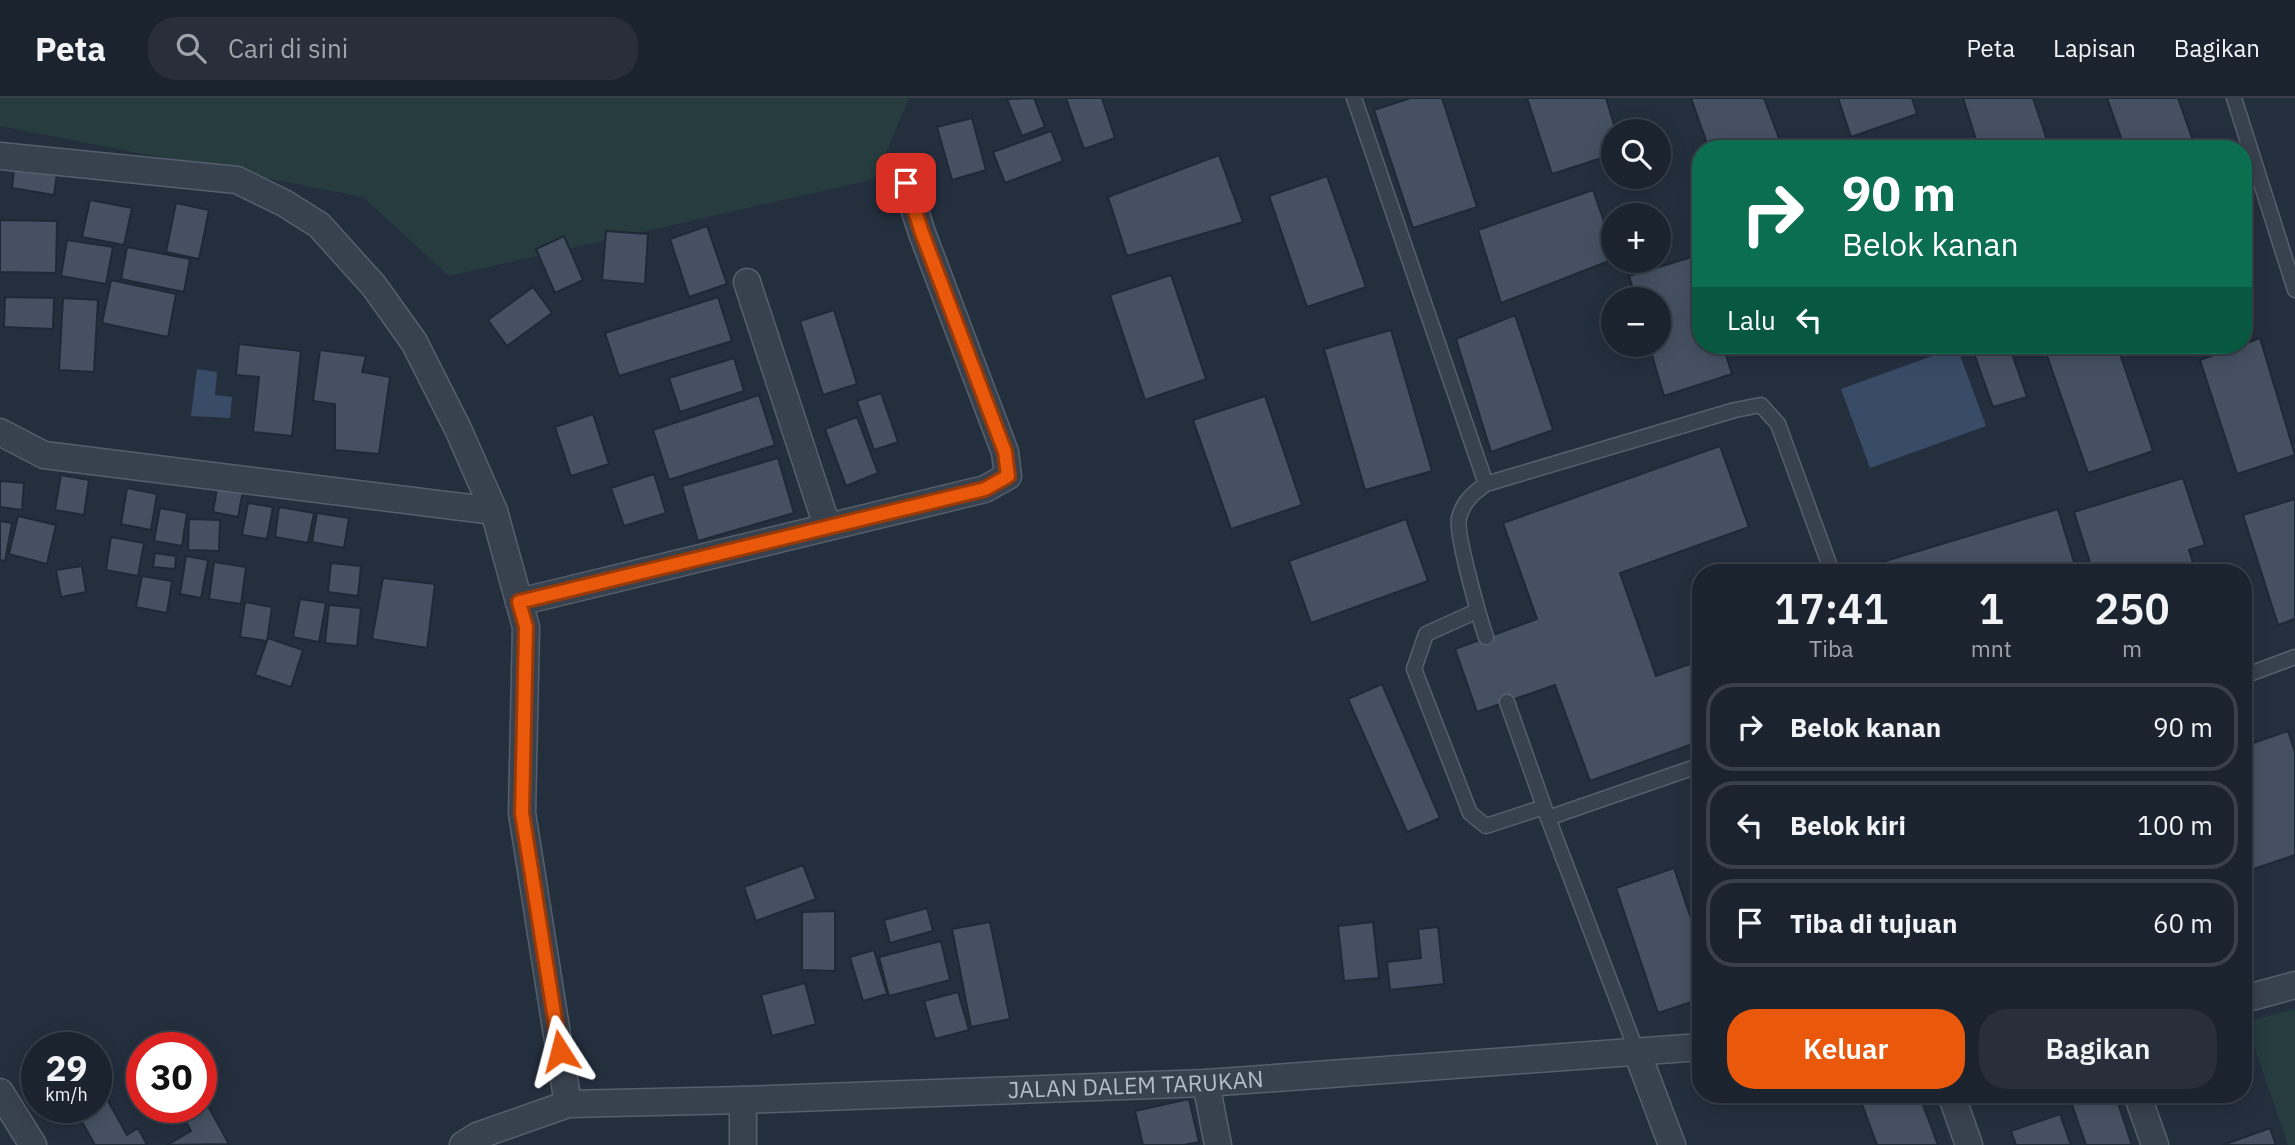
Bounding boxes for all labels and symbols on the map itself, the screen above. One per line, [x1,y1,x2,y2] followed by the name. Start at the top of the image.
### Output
[876,153,936,213] pin
[523,1014,597,1088] position arrow
[126,1032,217,1123] speed limit sign: 30
[1007,1063,1264,1104] street label: JALAN DALEM TARUKAN

